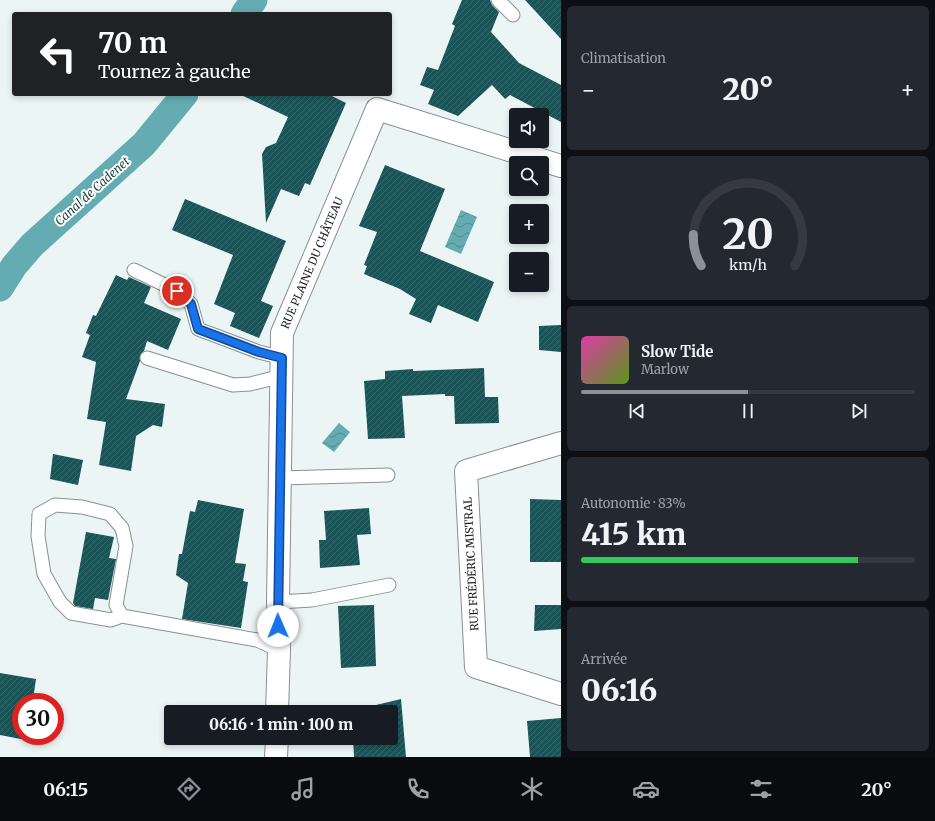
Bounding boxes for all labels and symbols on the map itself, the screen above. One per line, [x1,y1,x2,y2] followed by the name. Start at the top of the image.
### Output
[52,153,133,228] water label: Canal de Cadenet
[278,195,346,331] street label: RUE PLAINE DU CHÂTEAU
[160,274,194,308] pin
[460,497,482,631] street label: RUE FRÉDÉRIC MISTRAL
[257,605,299,647] position arrow
[12,693,64,745] speed limit sign: 30

